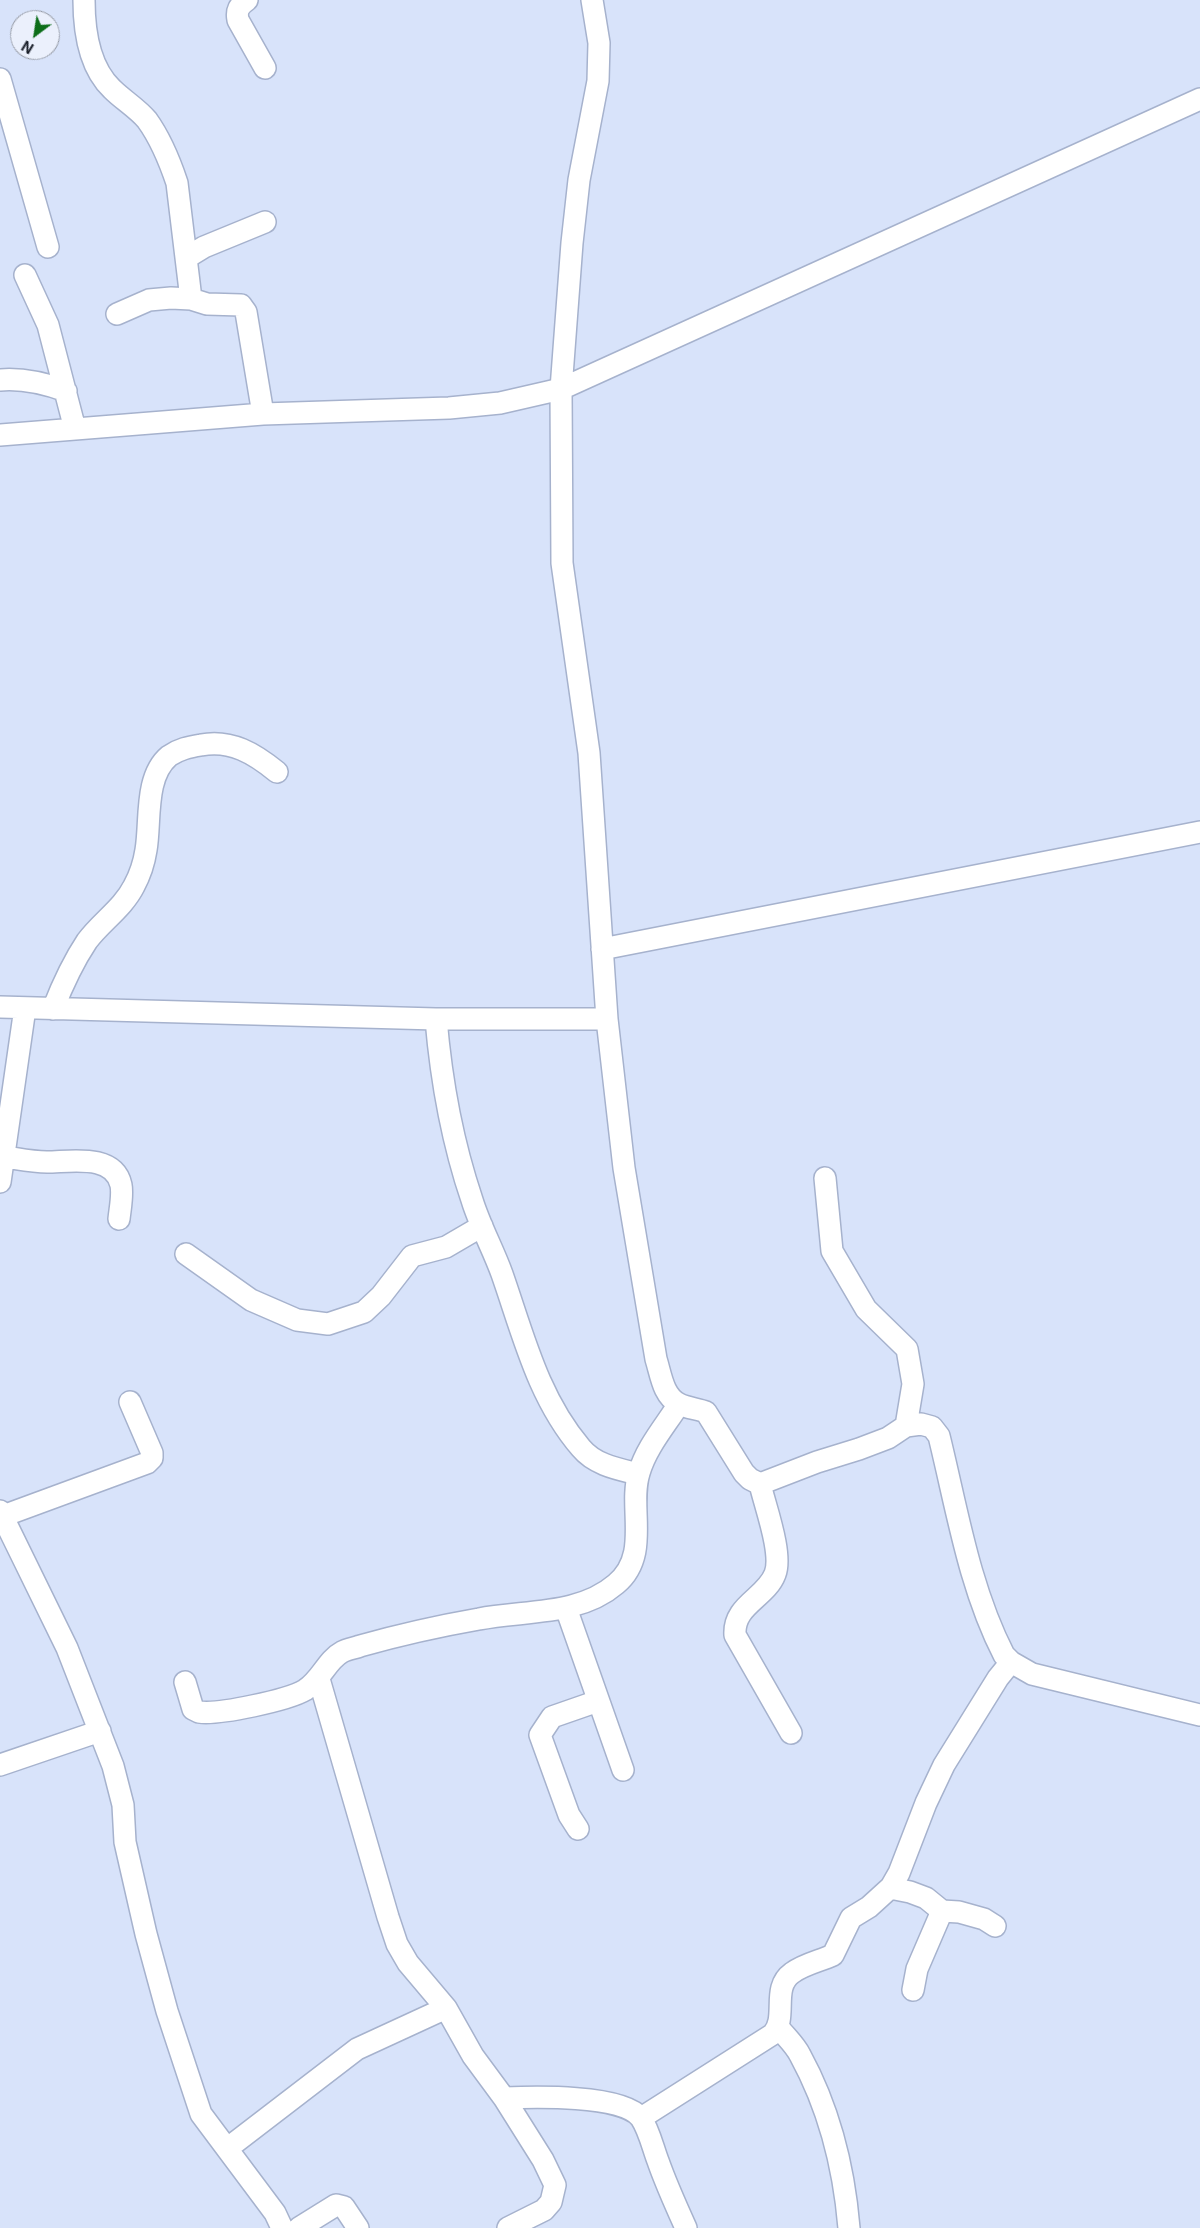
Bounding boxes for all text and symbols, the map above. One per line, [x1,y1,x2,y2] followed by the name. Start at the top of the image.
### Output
[10,10,60,60] north arrow
[19,37,36,57] text: N

